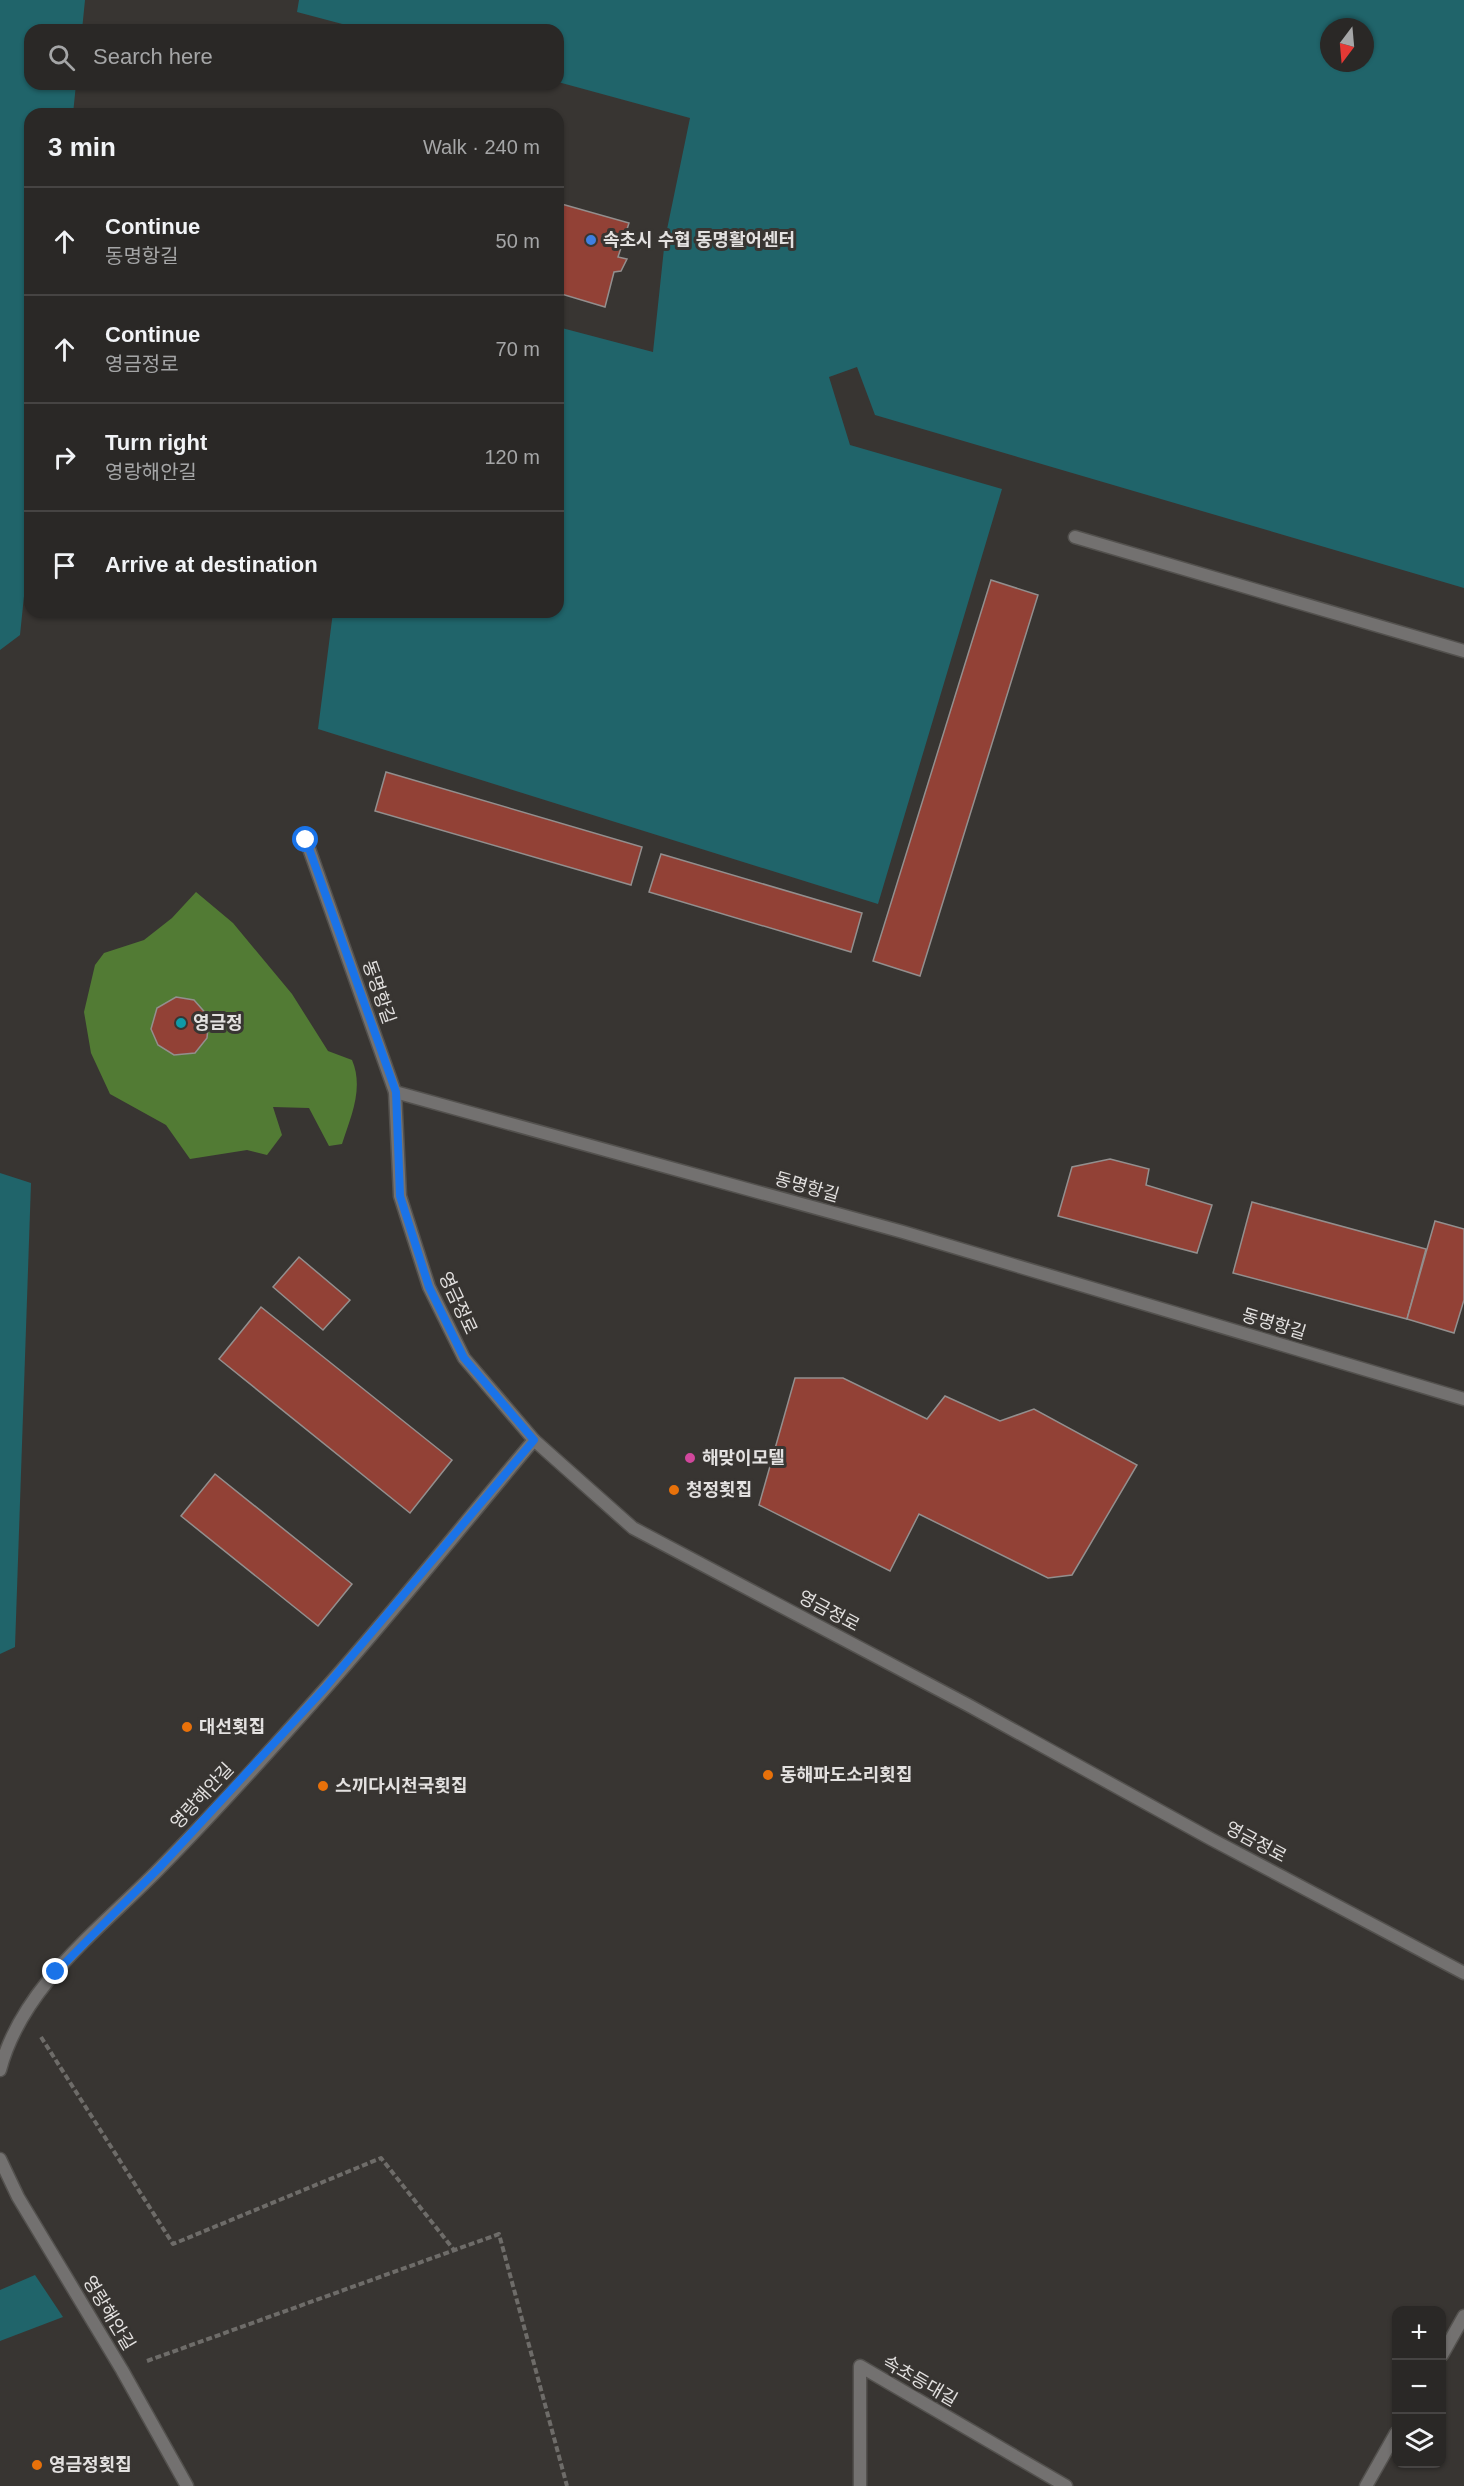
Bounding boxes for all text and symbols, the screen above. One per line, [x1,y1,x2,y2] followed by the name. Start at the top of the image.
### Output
[1320,18,1374,72] north arrow
[24,24,564,90] search box
[45,41,78,74] icon: search
[93,44,213,69] text: Search here
[48,132,116,162] text: 3 min
[423,136,540,158] text: Walk · 240 m
[105,214,200,239] text: Continue
[48,225,81,258] icon: ahead
[496,230,540,252] text: 50 m
[603,230,795,250] place label: 속초시 수협 동명활어센터
[584,233,598,247] marker: 속초시 수협 동명활어센터
[105,245,179,267] text: 동명항길
[105,322,200,347] text: Continue
[48,333,81,366] icon: ahead
[496,338,540,360] text: 70 m
[105,353,179,375] text: 영금정로
[105,430,207,455] text: Turn right
[48,441,81,474] icon: right
[484,446,540,468] text: 120 m
[105,461,197,483] text: 영랑해안길
[48,549,81,582] icon: arrive
[105,552,318,577] text: Arrive at destination
[292,826,318,852] route start
[359,957,399,1027] street label: 동명항길
[193,1013,243,1033] place label: 영금정
[174,1016,188,1030] marker: 영금정
[772,1168,842,1206] street label: 동명항길
[435,1269,481,1337] street label: 영금정로
[1239,1305,1309,1343] street label: 동명항길
[702,1448,785,1468] place label: 해맞이모텔
[683,1451,697,1465] marker: 해맞이모텔
[686,1480,752,1500] place label: 청정횟집
[667,1483,681,1497] marker: 청정횟집
[795,1587,863,1635] street label: 영금정로
[199,1717,265,1737] place label: 대선횟집
[180,1720,194,1734] marker: 대선횟집
[166,1759,238,1833] street label: 영랑해안길
[780,1765,912,1785] place label: 동해파도소리횟집
[761,1768,775,1782] marker: 동해파도소리횟집
[335,1776,467,1796] place label: 스끼다시천국횟집
[316,1779,330,1793] marker: 스끼다시천국횟집
[1222,1818,1290,1866] street label: 영금정로
[42,1958,68,1984] route end
[79,2272,139,2354] street label: 영랑해안길
[1392,2306,1446,2468] map controls
[1392,2306,1446,2360] button: +
[879,2352,961,2410] street label: 속초등대길
[1392,2360,1446,2414] button: −
[1392,2414,1446,2468] button: layers
[49,2455,132,2475] place label: 영금정횟집
[30,2458,44,2472] marker: 영금정횟집

